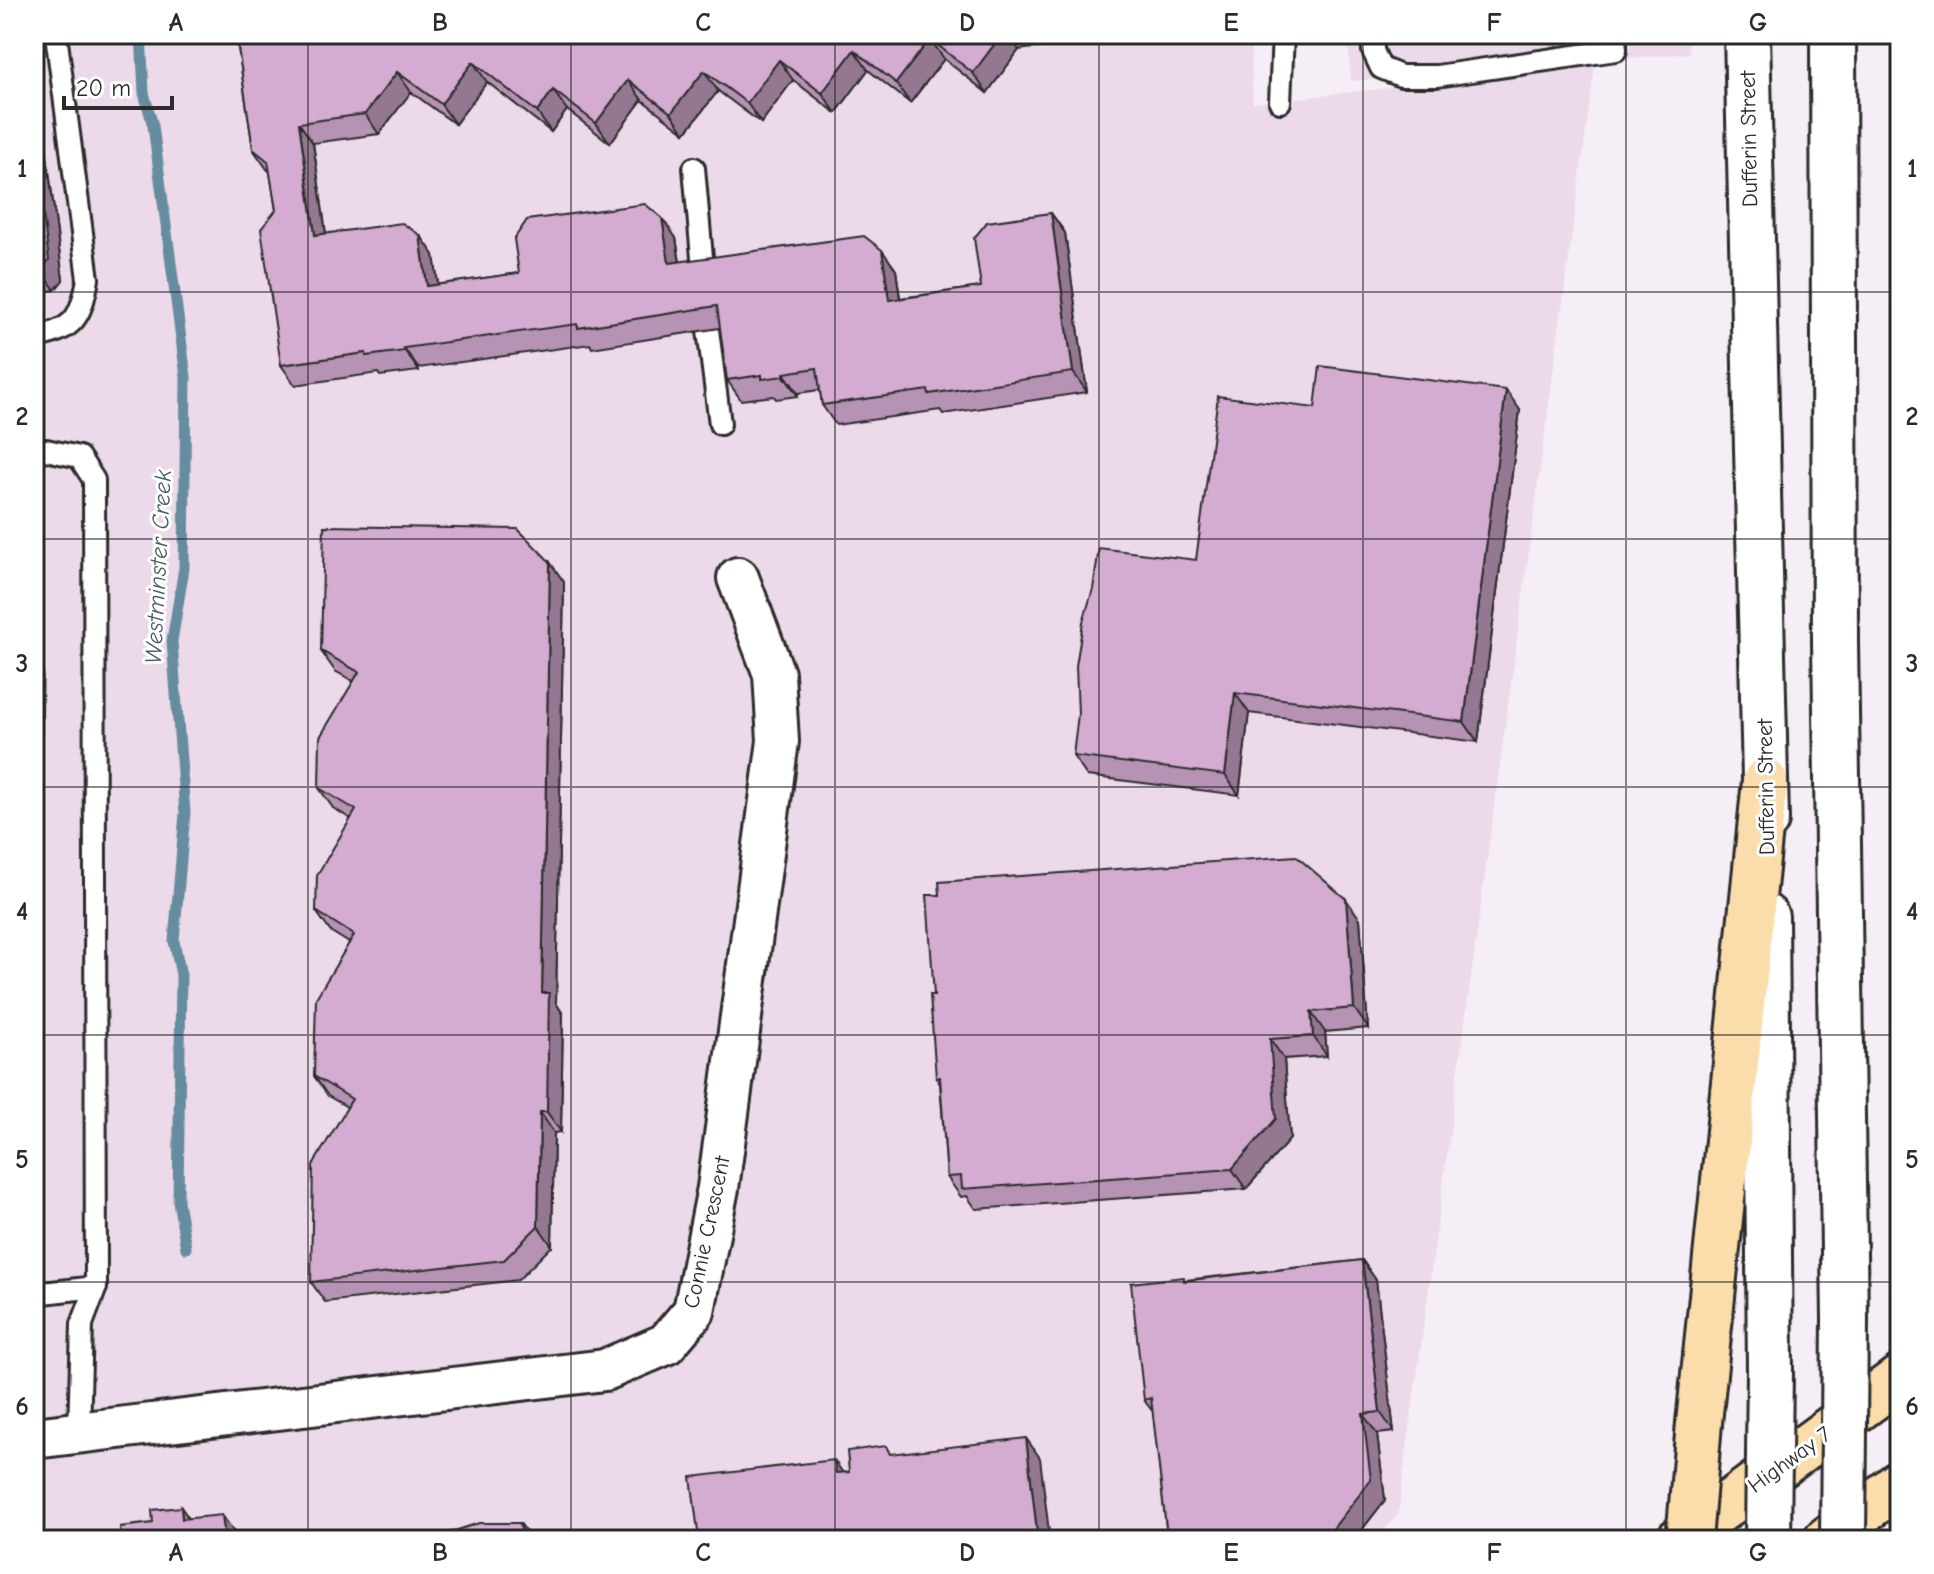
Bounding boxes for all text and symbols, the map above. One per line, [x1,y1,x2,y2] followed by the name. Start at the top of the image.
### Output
[169,8,184,38] text: A
[432,8,448,38] text: B
[695,8,711,38] text: C
[959,8,975,38] text: D
[1223,8,1239,38] text: E
[1486,8,1502,38] text: F
[1749,8,1767,38] text: G
[64,60,172,110] scale bar
[1735,70,1763,207] street label: Dufferin Street
[76,74,131,102] text: 20 m
[17,154,27,184] text: 1
[1907,154,1917,184] text: 1
[16,402,28,432] text: 2
[1906,402,1918,432] text: 2
[139,469,177,665] water label: Westminster Creek
[16,649,28,679] text: 3
[1906,649,1918,679] text: 3
[1752,718,1780,855] street label: Dufferin Street
[16,897,28,927] text: 4
[1906,897,1918,927] text: 4
[15,1145,29,1175] text: 5
[1905,1145,1919,1175] text: 5
[678,1153,736,1311] street label: Connie Crescent
[15,1392,29,1422] text: 6
[1905,1392,1919,1422] text: 6
[1743,1421,1837,1499] street label: Highway 7
[169,1538,184,1568] text: A
[432,1538,448,1568] text: B
[695,1538,711,1568] text: C
[959,1538,975,1568] text: D
[1223,1538,1239,1568] text: E
[1486,1538,1502,1568] text: F
[1749,1538,1767,1568] text: G

